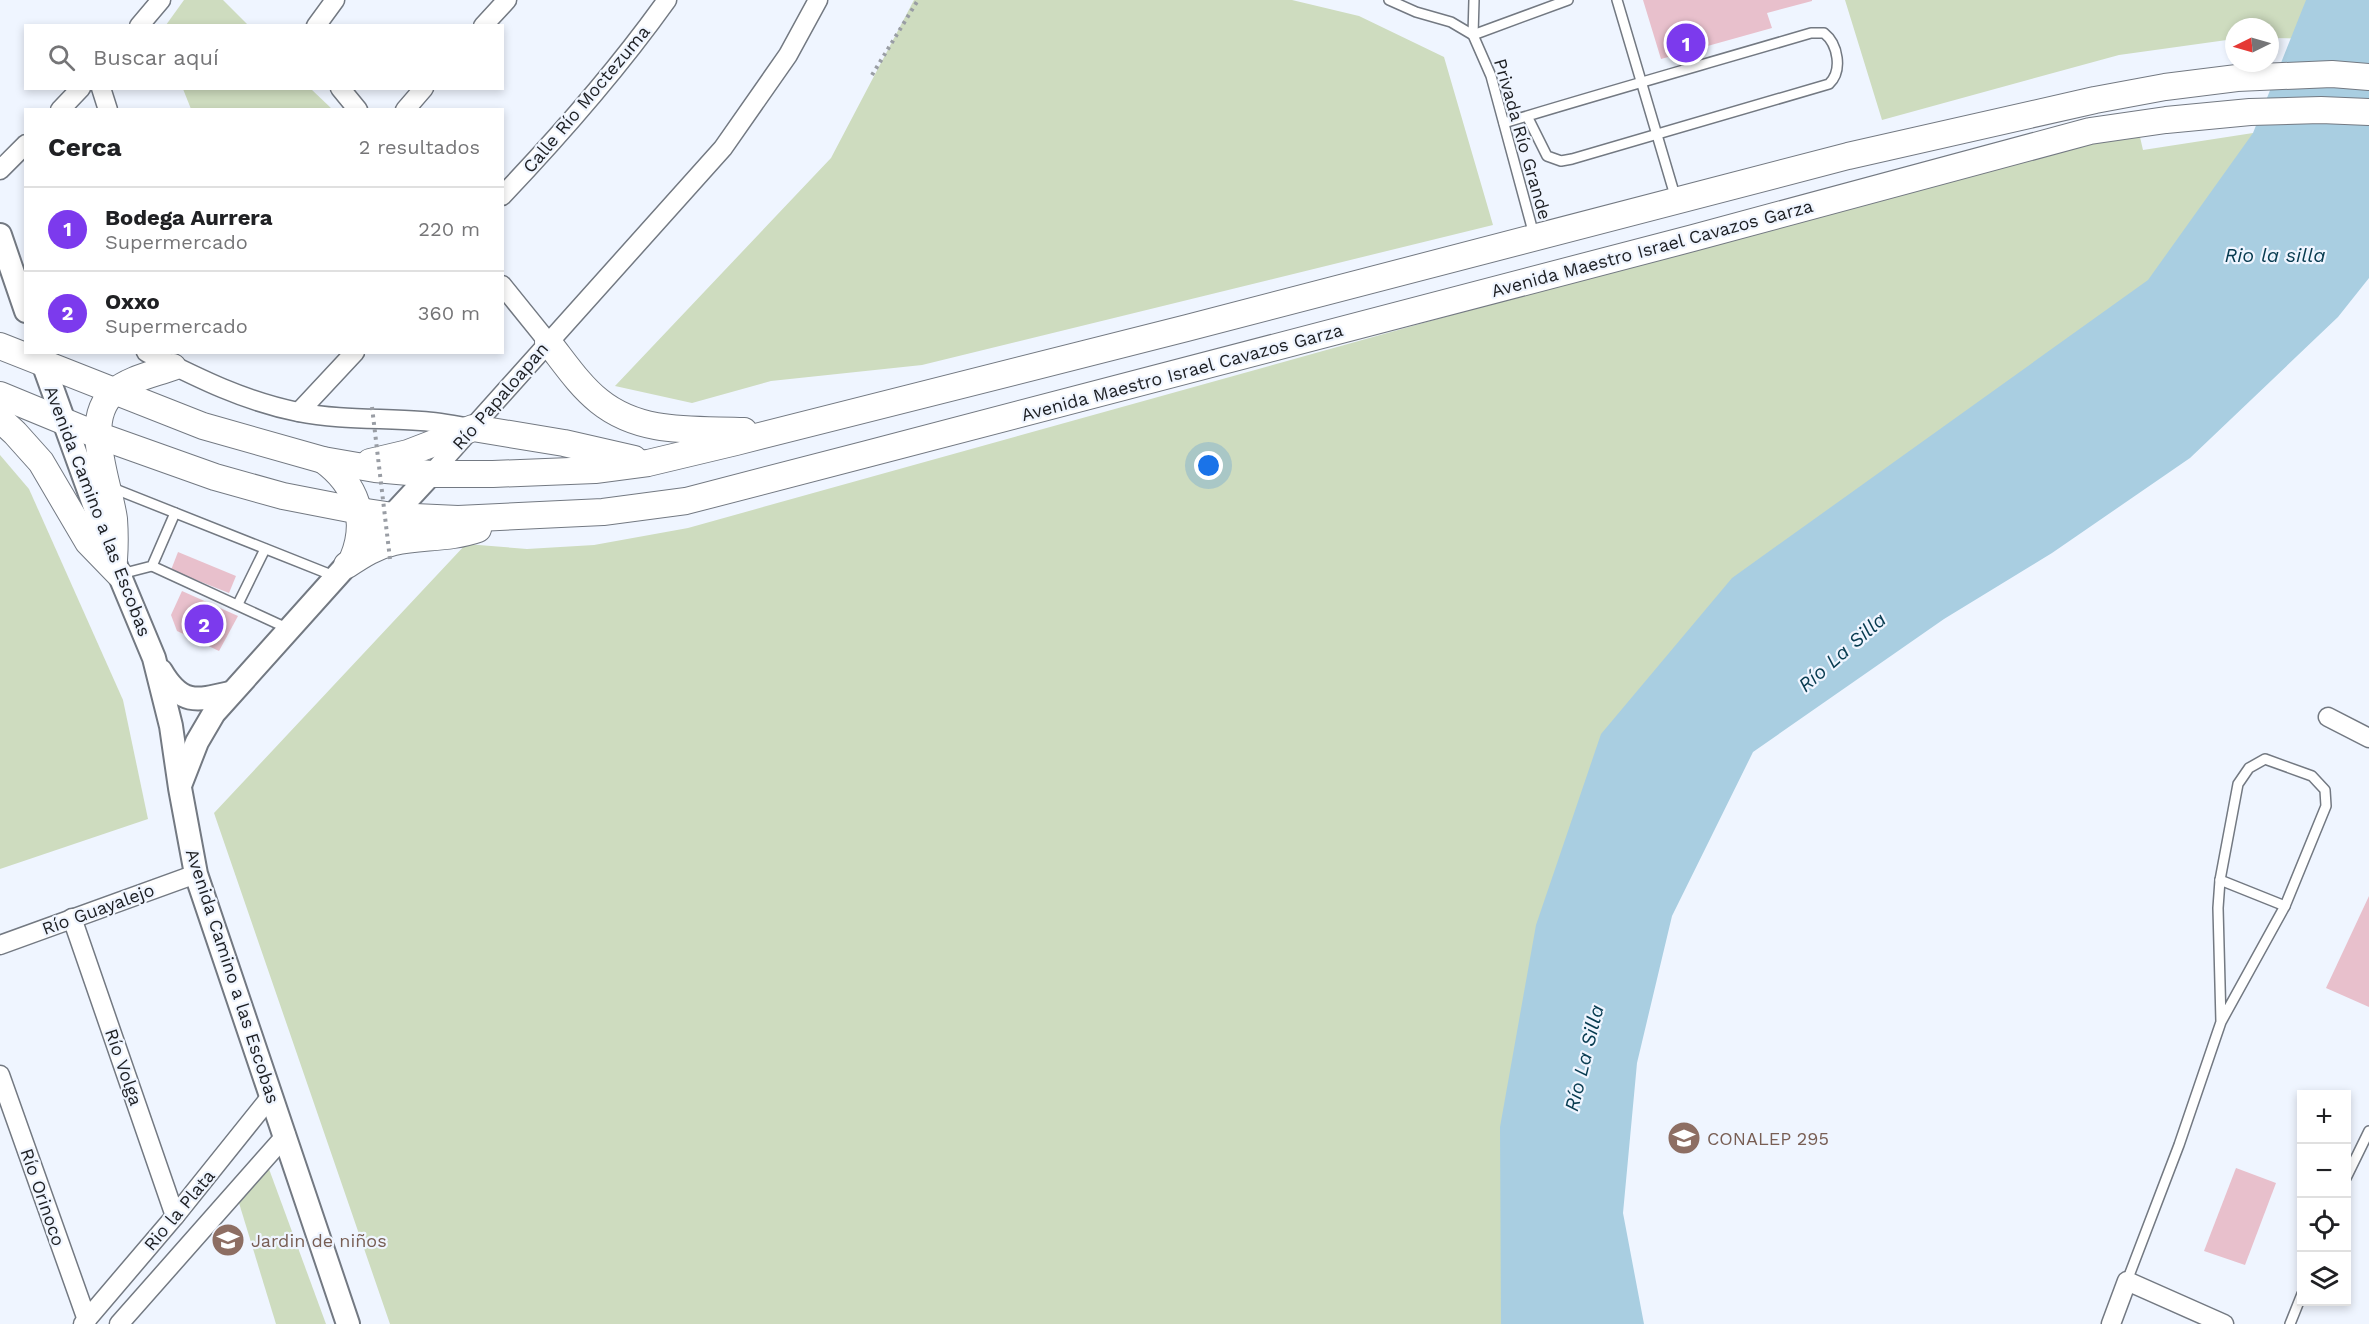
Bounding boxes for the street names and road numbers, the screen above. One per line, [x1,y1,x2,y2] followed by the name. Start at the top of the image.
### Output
[518,21,654,177] street label: Calle Río Moctezuma
[1490,56,1556,222] street label: Privada Río Grande
[1489,195,1815,301] street label: Avenida Maestro Israel Cavazos Garza
[1019,319,1345,425] street label: Avenida Maestro Israel Cavazos Garza
[448,338,552,454] street label: Río Papaloapan
[40,383,156,639] street label: Avenida Camino a las Escobas
[182,846,284,1106] street label: Avenida Camino a las Escobas
[39,879,157,939] street label: Río Guayalejo
[101,1026,147,1108] street label: Río Volga
[16,1145,70,1249] street label: Río Orinoco
[139,1165,219,1255] street label: Rio la Plata

